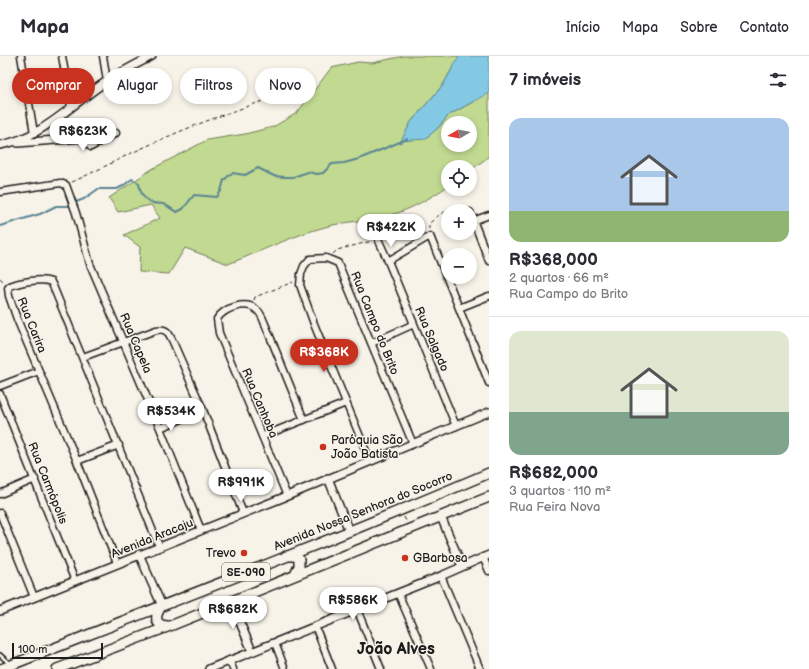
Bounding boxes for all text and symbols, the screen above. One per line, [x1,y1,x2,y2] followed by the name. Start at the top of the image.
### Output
[20,16,69,39] text: Mapa
[566,19,600,36] text: Início
[622,19,658,36] text: Mapa
[680,19,718,36] text: Sobre
[740,19,789,36] text: Contato
[12,68,95,104] chip: Comprar
[103,68,172,104] chip: Alugar
[180,68,247,104] chip: Filtros
[255,68,316,104] chip: Novo
[767,69,789,91] icon: filters
[509,70,581,90] text: 7 imóveis
[441,116,477,152] north arrow
[441,116,477,284] map controls
[50,118,116,152] pin: R$623K
[58,123,108,139] text: R$623K
[613,144,685,216] icon: home
[441,160,477,196] button: locate
[441,204,477,240] button: +
[358,214,424,248] pin: R$422K
[366,219,416,235] text: R$422K
[441,248,477,284] button: −
[509,250,598,270] text: R$368,000
[347,269,402,377] street label: Rua Campo do Brito
[509,270,609,286] text: 2 quartos · 66 m²
[509,286,628,302] text: Rua Campo do Brito
[14,295,50,355] street label: Rua Carira
[411,304,452,374] street label: Rua Salgado
[116,311,155,376] street label: Rua Capela
[291,339,357,373] pin: R$368K
[299,344,349,360] text: R$368K
[613,357,685,429] icon: home
[238,366,281,441] street label: Rua Canhoba
[138,398,204,432] pin: R$534K
[146,403,196,419] text: R$534K
[331,433,403,462] place label: Paróquia São João Batista
[24,440,71,526] street label: Rua Carmópolis
[318,442,328,452] marker: Paróquia São João Batista
[509,463,598,483] text: R$682,000
[208,469,274,503] pin: R$991K
[272,469,455,554] street label: Avenida Nossa Senhora do Socorro
[217,474,265,490] text: R$991K
[509,483,611,499] text: 3 quartos · 110 m²
[509,499,600,515] text: Rua Feira Nova
[109,515,195,562] street label: Avenida Aracaju
[206,546,236,561] place label: Trevo
[239,548,249,558] marker: Trevo
[413,551,468,566] place label: GBarbosa
[400,553,410,563] marker: GBarbosa
[222,563,270,581] road number: SE-090
[320,587,386,621] pin: R$586K
[328,592,378,608] text: R$586K
[200,596,266,630] pin: R$682K
[208,601,258,617] text: R$682K
[357,640,435,659] district label: João Alves
[12,641,103,660] scale bar
[18,643,47,656] text: 100 m

